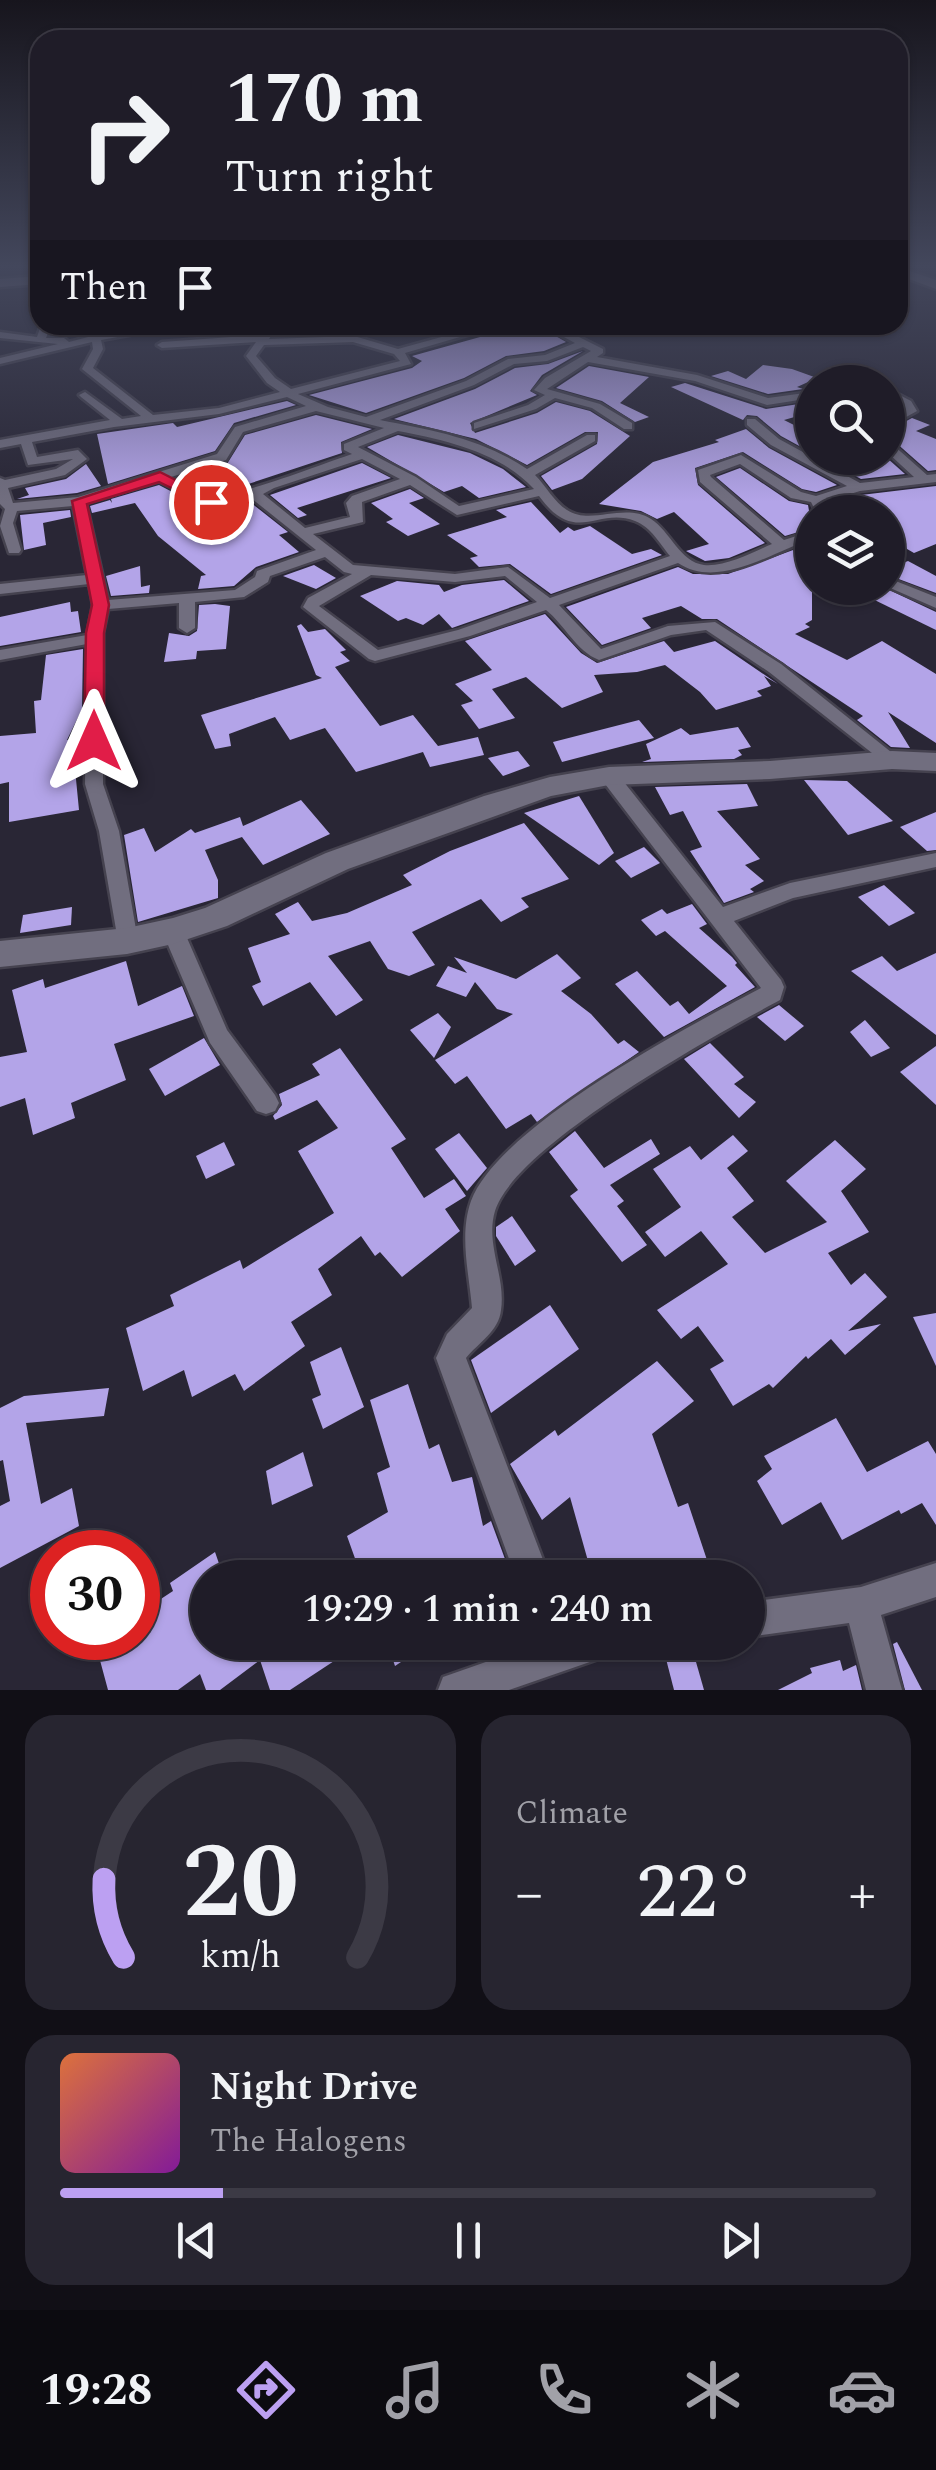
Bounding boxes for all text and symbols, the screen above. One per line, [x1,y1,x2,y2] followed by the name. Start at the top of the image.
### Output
[225,47,423,153] text: 170 m
[60,70,190,200] icon: right
[225,143,434,212] text: Turn right
[60,259,148,317] text: Then
[168,260,223,315] icon: arrive
[795,365,905,605] map controls
[795,365,905,475] button: search
[169,460,254,545] pin
[184,475,239,530] icon: arrive
[795,495,905,605] button: layers
[42,689,146,793] position arrow
[30,1530,160,1660] speed limit sign: 30
[302,1581,653,1639] text: 19:29 · 1 min · 240 m
[516,1789,628,1838] text: Climate
[182,1805,299,1963] text: 20
[637,1837,755,1951] text: 22°
[516,1853,543,1936] text: −
[848,1853,876,1936] text: +
[200,1929,280,1984] text: km/h
[210,2059,418,2117] text: Night Drive
[210,2117,407,2166] text: The Halogens
[169,2213,224,2268] icon: previous
[441,2213,496,2268] icon: pause
[713,2213,768,2268] icon: next
[231,2355,301,2425] icon: directions
[380,2355,450,2425] icon: music
[529,2355,599,2425] icon: phone
[678,2355,748,2425] icon: climate
[827,2355,897,2425] icon: car
[39,2356,152,2425] text: 19:28

